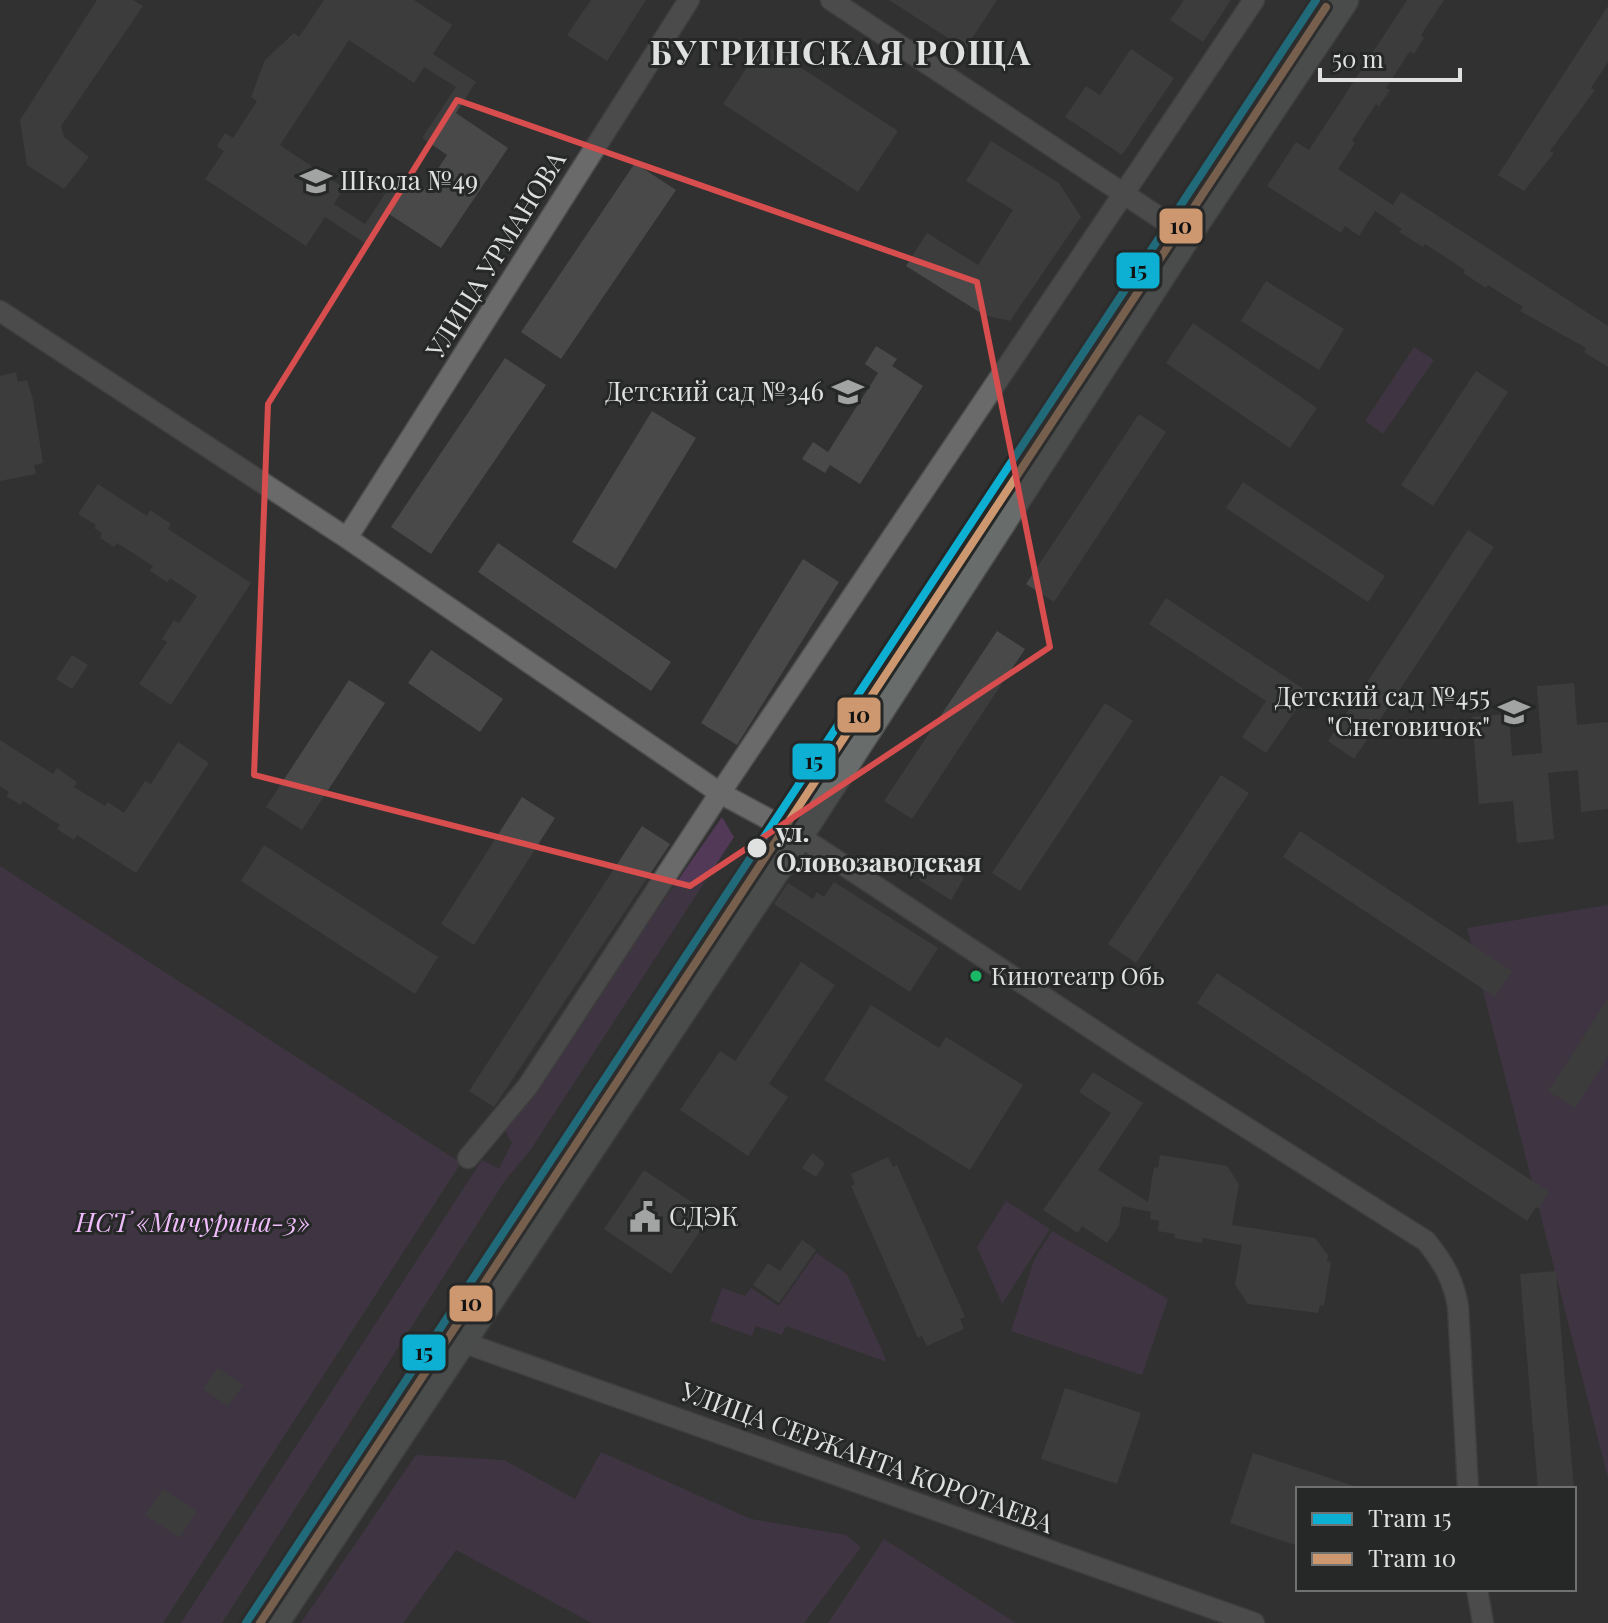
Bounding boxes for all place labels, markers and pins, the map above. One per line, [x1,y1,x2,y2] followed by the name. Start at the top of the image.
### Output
[340,162,478,197] place label: Школа №49
[299,164,333,198] school or university icon: Школа №49
[605,373,824,408] place label: Детский сад №346
[831,375,865,409] school or university icon: Детский сад №346
[1275,678,1490,743] place label: Детский сад №455 "Снеговичок"
[1497,695,1531,729] school or university icon: Детский сад №455 "Снеговичок"
[775,814,982,879] place label: ул. Оловозаводская
[745,836,769,860] marker: ул. Оловозаводская
[991,959,1164,991] place label: Кинотеатр Обь
[968,968,984,984] marker: Кинотеатр Обь
[669,1198,739,1233] place label: СДЭК
[628,1200,662,1234] public building icon: СДЭК

